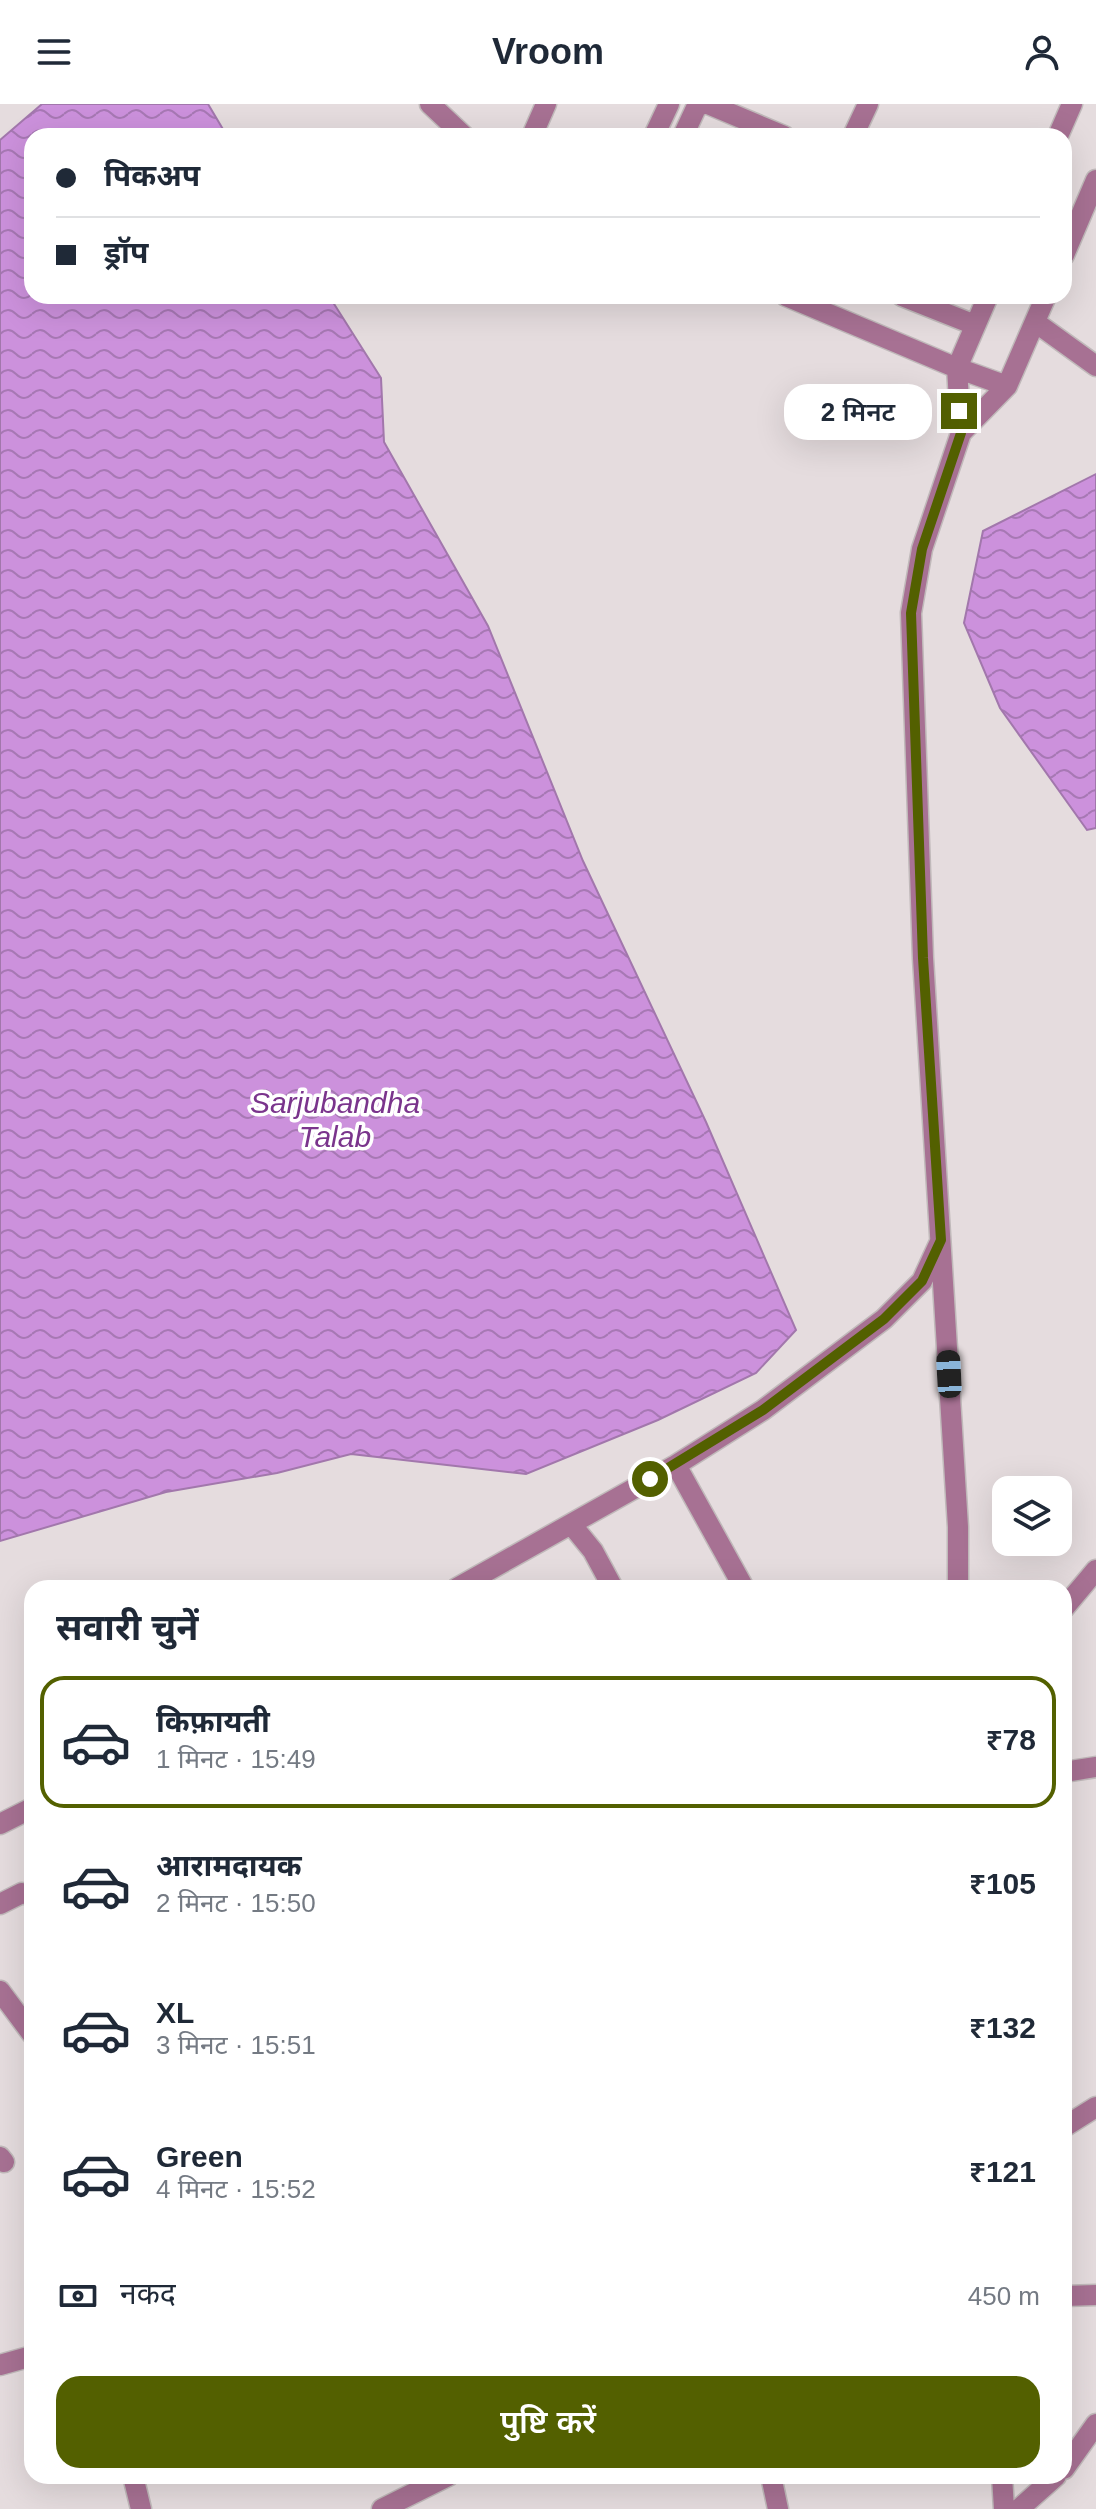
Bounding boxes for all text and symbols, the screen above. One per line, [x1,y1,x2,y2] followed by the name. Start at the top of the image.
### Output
[32,30,76,74] icon: menu
[1020,30,1064,74] icon: person
[492,31,604,72] text: Vroom
[104,159,200,192] text: पिकअप
[104,236,148,269] text: ड्रॉप
[783,383,931,439] callout: 2 मिनट
[941,393,977,429] route end
[821,397,895,427] text: 2 मिनट
[250,1086,420,1153] water label: Sarjubandha Talab
[936,1349,962,1399] car
[632,1461,668,1497] route start
[992,1476,1072,1556] map controls
[992,1476,1072,1556] button: layers
[56,1607,198,1648] text: सवारी चुनें
[156,1705,270,1738] text: किफ़ायती
[60,1706,132,1778] icon: car
[986,1723,1036,1756] text: ₹78
[156,1744,316,1774] text: 1 मिनट · 15:49
[156,1849,302,1882] text: आरामदायक
[60,1850,132,1922] icon: car
[969,1867,1036,1900] text: ₹105
[156,1888,316,1918] text: 2 मिनट · 15:50
[60,1994,132,2066] icon: car
[156,1996,194,2029] text: XL
[969,2011,1036,2044] text: ₹132
[156,2030,316,2060] text: 3 मिनट · 15:51
[60,2138,132,2210] icon: car
[156,2140,243,2173] text: Green
[969,2155,1036,2188] text: ₹121
[156,2174,316,2204] text: 4 मिनट · 15:52
[56,2274,100,2318] icon: cash
[120,2277,176,2310] text: नकद
[968,2281,1040,2311] text: 450 m
[56,2376,1040,2468] button: पुष्टि करें

